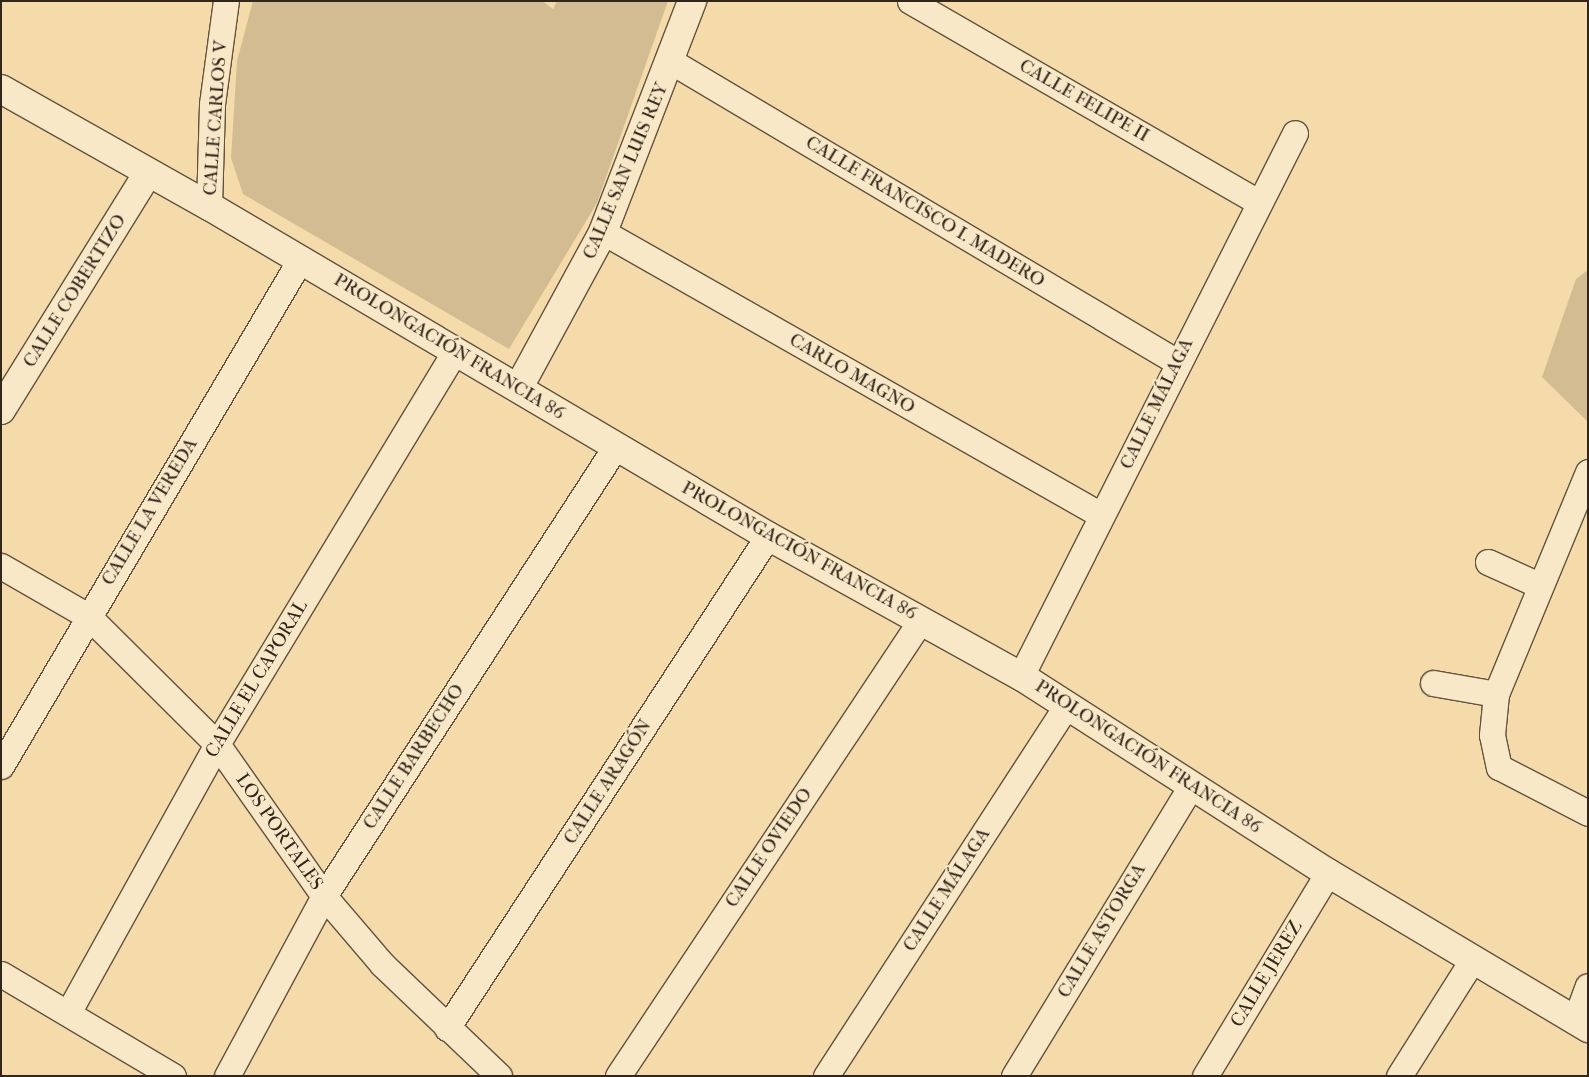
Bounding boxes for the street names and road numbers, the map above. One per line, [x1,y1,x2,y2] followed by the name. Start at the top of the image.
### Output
[199,40,233,196] street label: CALLE CARLOS V
[1015,55,1153,147] street label: CALLE FELIPE II
[578,79,674,263] street label: CALLE SAN LUIS REY
[801,131,1049,293] street label: CALLE FRANCISCO I. MADERO
[19,210,131,372] street label: CALLE COBERTIZO
[329,269,569,425] street label: PROLONGACIÓN FRANCIA 86
[785,329,919,419] street label: CARLO MAGNO
[1115,335,1199,473] street label: CALLE MÁLAGA
[97,434,203,590] street label: CALLE LA VEREDA
[677,477,921,625] street label: PROLONGACIÓN FRANCIA 86
[201,596,313,762] street label: CALLE EL CAPORAL
[1030,675,1266,839] street label: PROLONGACIÓN FRANCIA 86
[359,680,469,834] street label: CALLE BARBECHO
[559,715,657,849] street label: CALLE ARAGÓN
[230,769,328,895] street label: LOS PORTALES
[721,784,817,912] street label: CALLE OVIEDO
[899,824,995,956] street label: CALLE MÁLAGA
[1053,860,1151,1002] street label: CALLE ASTORGA
[1226,916,1308,1032] street label: CALLE JEREZ

